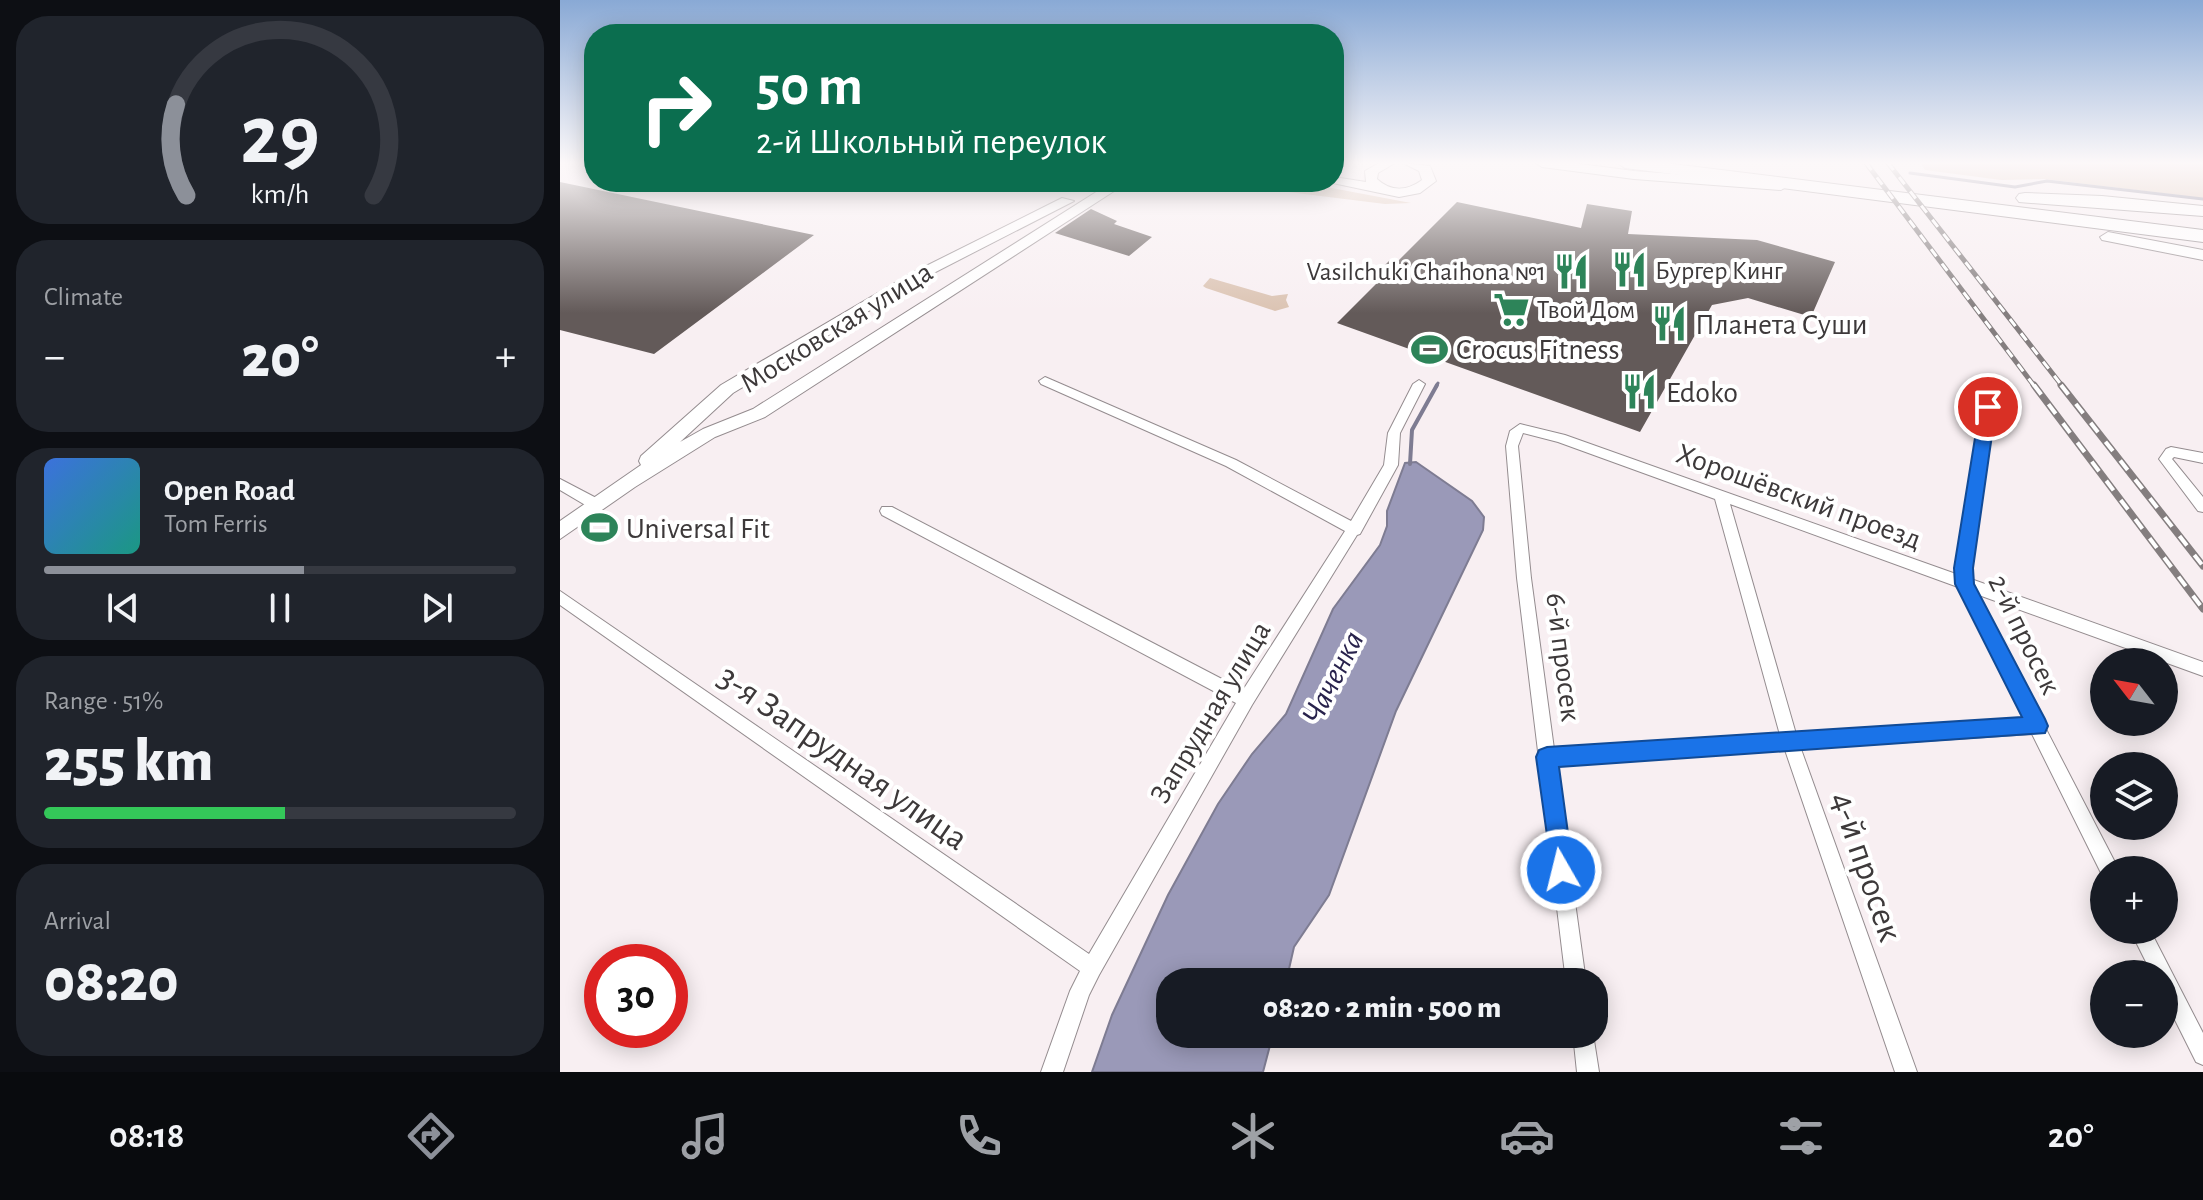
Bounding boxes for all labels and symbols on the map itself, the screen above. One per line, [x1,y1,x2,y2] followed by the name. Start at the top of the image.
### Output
[1610,251,1648,289] restaurant icon: Бургер Кинг
[1553,252,1591,290] restaurant icon: Vasilchuki Chaihona №1
[735,257,938,399] street label: Московская улица
[1655,258,1784,284] place label: Бургер Кинг
[1306,259,1546,285] place label: Vasilchuki Chaihona №1
[1492,290,1530,328] supermarket icon: Твой Дом
[1537,297,1635,323] place label: Твой Дом
[1650,305,1688,343] restaurant icon: Планета Суши
[1695,310,1868,340] place label: Планета Суши
[1411,330,1449,368] sports icon: Crocus Fitness
[1456,335,1620,365] place label: Crocus Fitness
[1621,373,1659,411] restaurant icon: Edoko
[1954,373,2022,441] pin
[1666,378,1738,408] place label: Edoko
[1672,439,1925,555] street label: Хорошёвский проезд
[581,509,619,547] sports icon: Universal Fit
[626,514,770,544] place label: Universal Fit
[1982,570,2066,699] street label: 2-й просек
[1540,591,1586,723] street label: 6-й просек
[1145,616,1277,809] street label: Запрудная улица
[1296,626,1370,729] water label: Чаченка
[2090,648,2178,736] north arrow
[711,658,974,857] street label: 3-я Запрудная улица
[1824,787,1909,946] street label: 4-й просек
[1519,828,1603,912] position arrow
[584,944,688,1048] speed limit sign: 30

